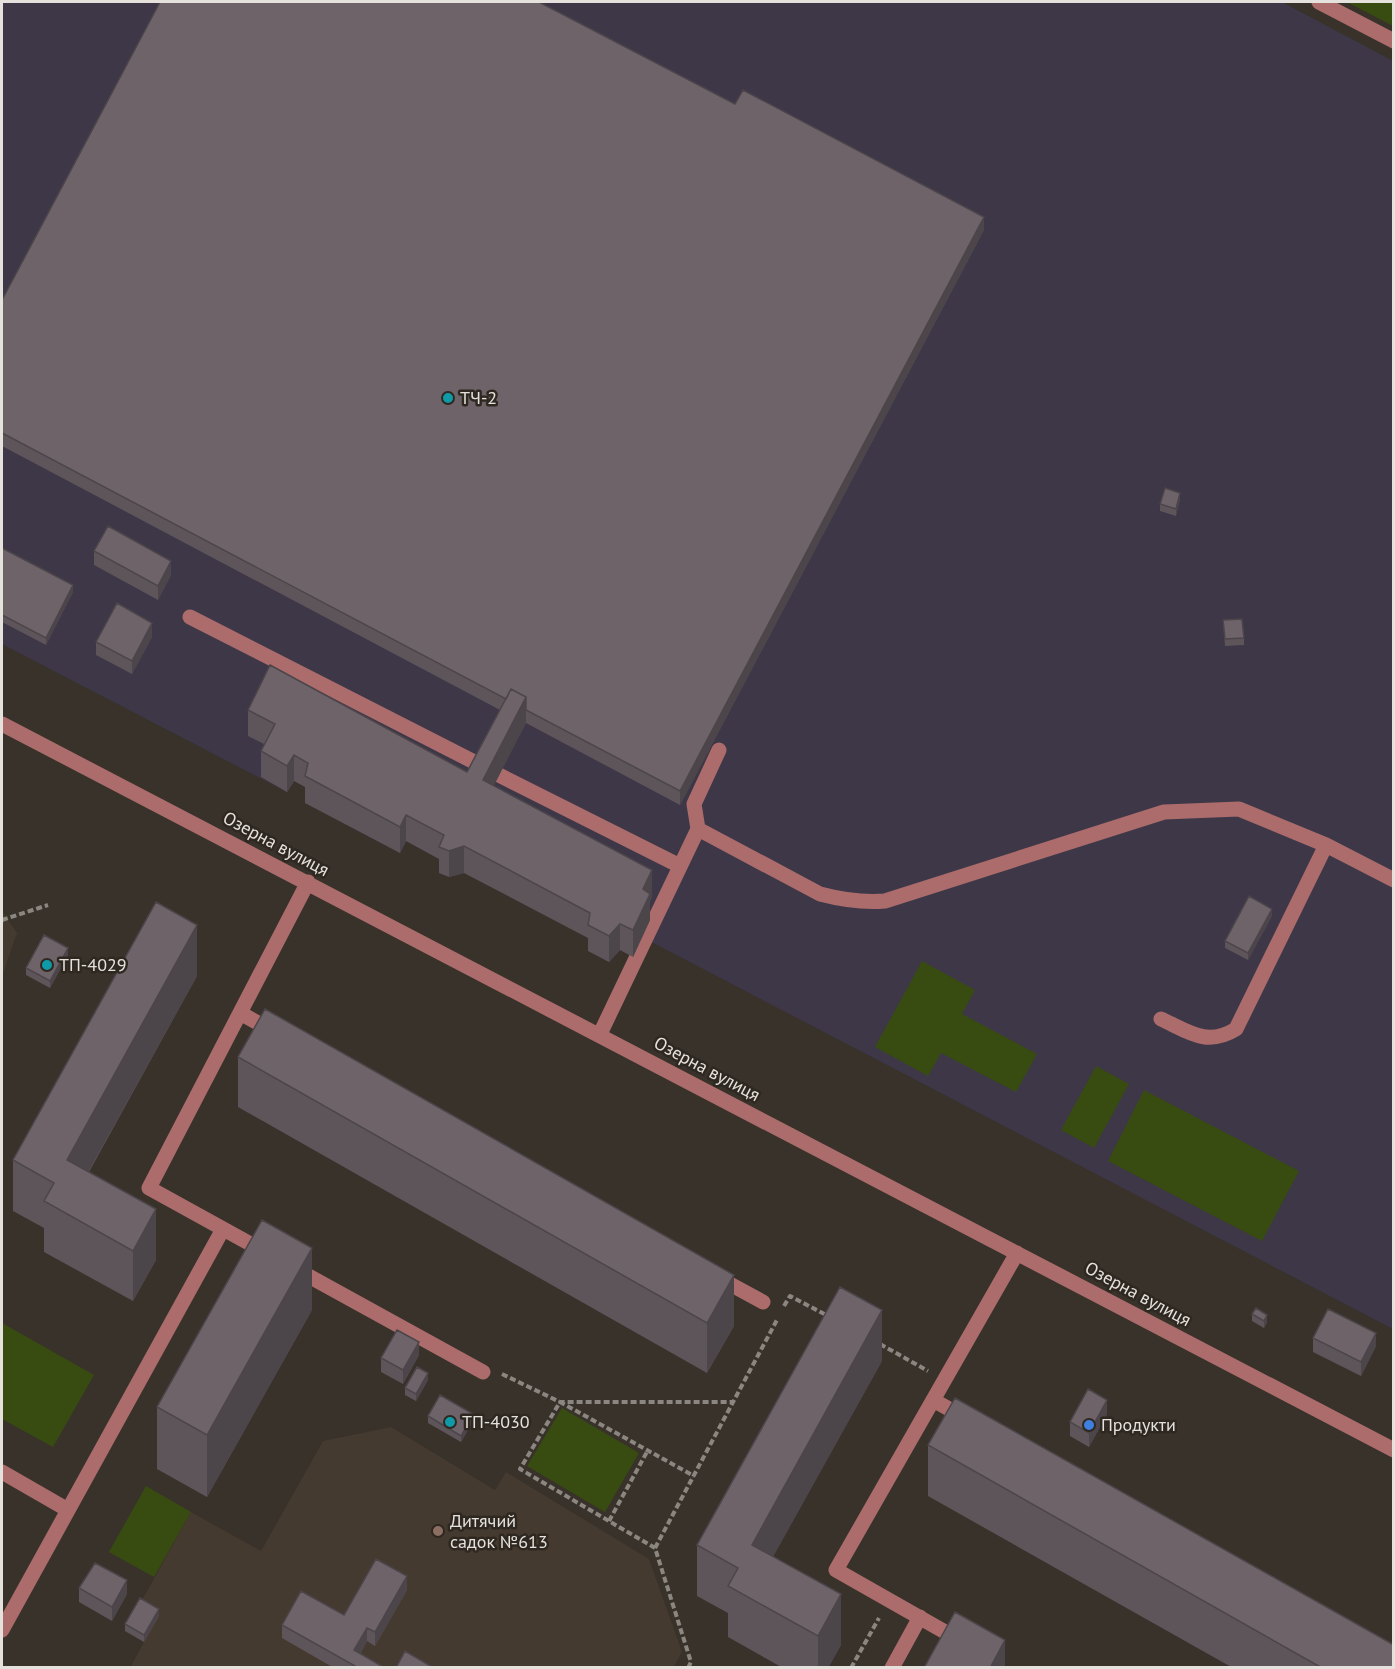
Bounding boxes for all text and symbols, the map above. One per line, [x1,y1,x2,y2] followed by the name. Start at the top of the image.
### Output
[460,386,497,409] place label: ТЧ-2
[441,391,455,405] marker: ТЧ-2
[219,806,333,881] street label: Озерна вулиця
[59,953,127,976] place label: ТП-4029
[40,958,54,972] marker: ТП-4029
[650,1031,764,1106] street label: Озерна вулиця
[1081,1256,1195,1331] street label: Озерна вулиця
[462,1410,530,1433] place label: ТП-4030
[1101,1413,1176,1436] place label: Продукти
[443,1415,457,1429] marker: ТП-4030
[1082,1418,1096,1432] marker: Продукти
[450,1509,548,1553] place label: Дитячий садок №613
[431,1524,445,1538] marker: Дитячий садок №613

